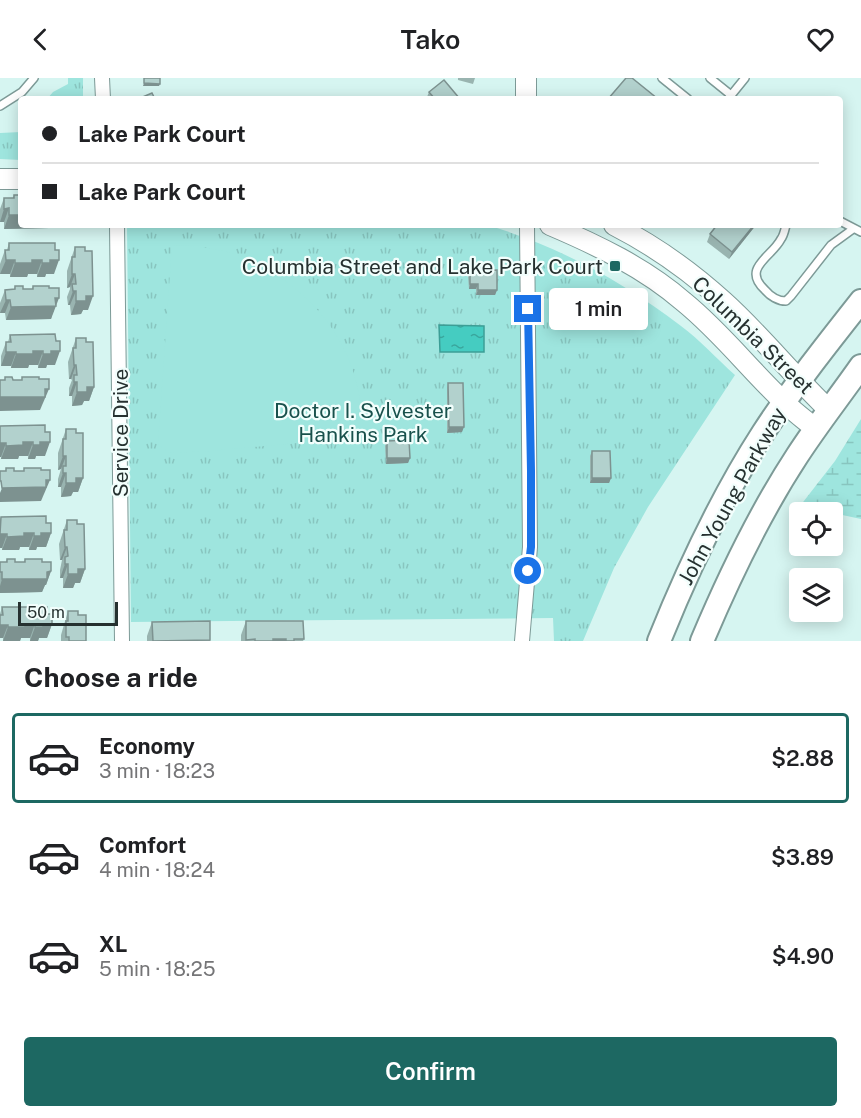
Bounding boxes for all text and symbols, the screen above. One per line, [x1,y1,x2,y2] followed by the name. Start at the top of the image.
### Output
[24,23,57,56] icon: back
[400,23,461,55] text: Tako
[804,23,837,56] icon: heart
[78,121,246,147] text: Lake Park Court
[78,179,246,205] text: Lake Park Court
[242,254,603,279] place label: Columbia Street and Lake Park Court
[608,259,622,273] marker: Columbia Street and Lake Park Court
[687,271,819,399] street label: Columbia Street
[549,288,648,330] callout: 1 min
[514,295,541,322] route end
[575,297,622,321] text: 1 min
[108,369,133,497] street label: Service Drive
[274,398,452,447] park label: Doctor I. Sylvester Hankins Park
[673,403,791,589] street label: John Young Parkway
[789,502,843,622] map controls
[789,502,843,556] button: locate
[514,557,541,584] route start
[789,568,843,622] button: layers
[18,599,118,626] scale bar
[27,603,65,622] text: 50 m
[24,661,198,693] text: Choose a ride
[27,731,81,785] icon: car
[99,733,195,759] text: Economy
[771,745,834,771] text: $2.88
[99,759,215,783] text: 3 min · 18:23
[27,830,81,884] icon: car
[99,832,186,858] text: Comfort
[771,844,834,870] text: $3.89
[99,858,215,882] text: 4 min · 18:24
[27,929,81,983] icon: car
[99,931,127,957] text: XL
[772,943,834,969] text: $4.90
[99,957,216,981] text: 5 min · 18:25
[24,1037,837,1106] button: Confirm

